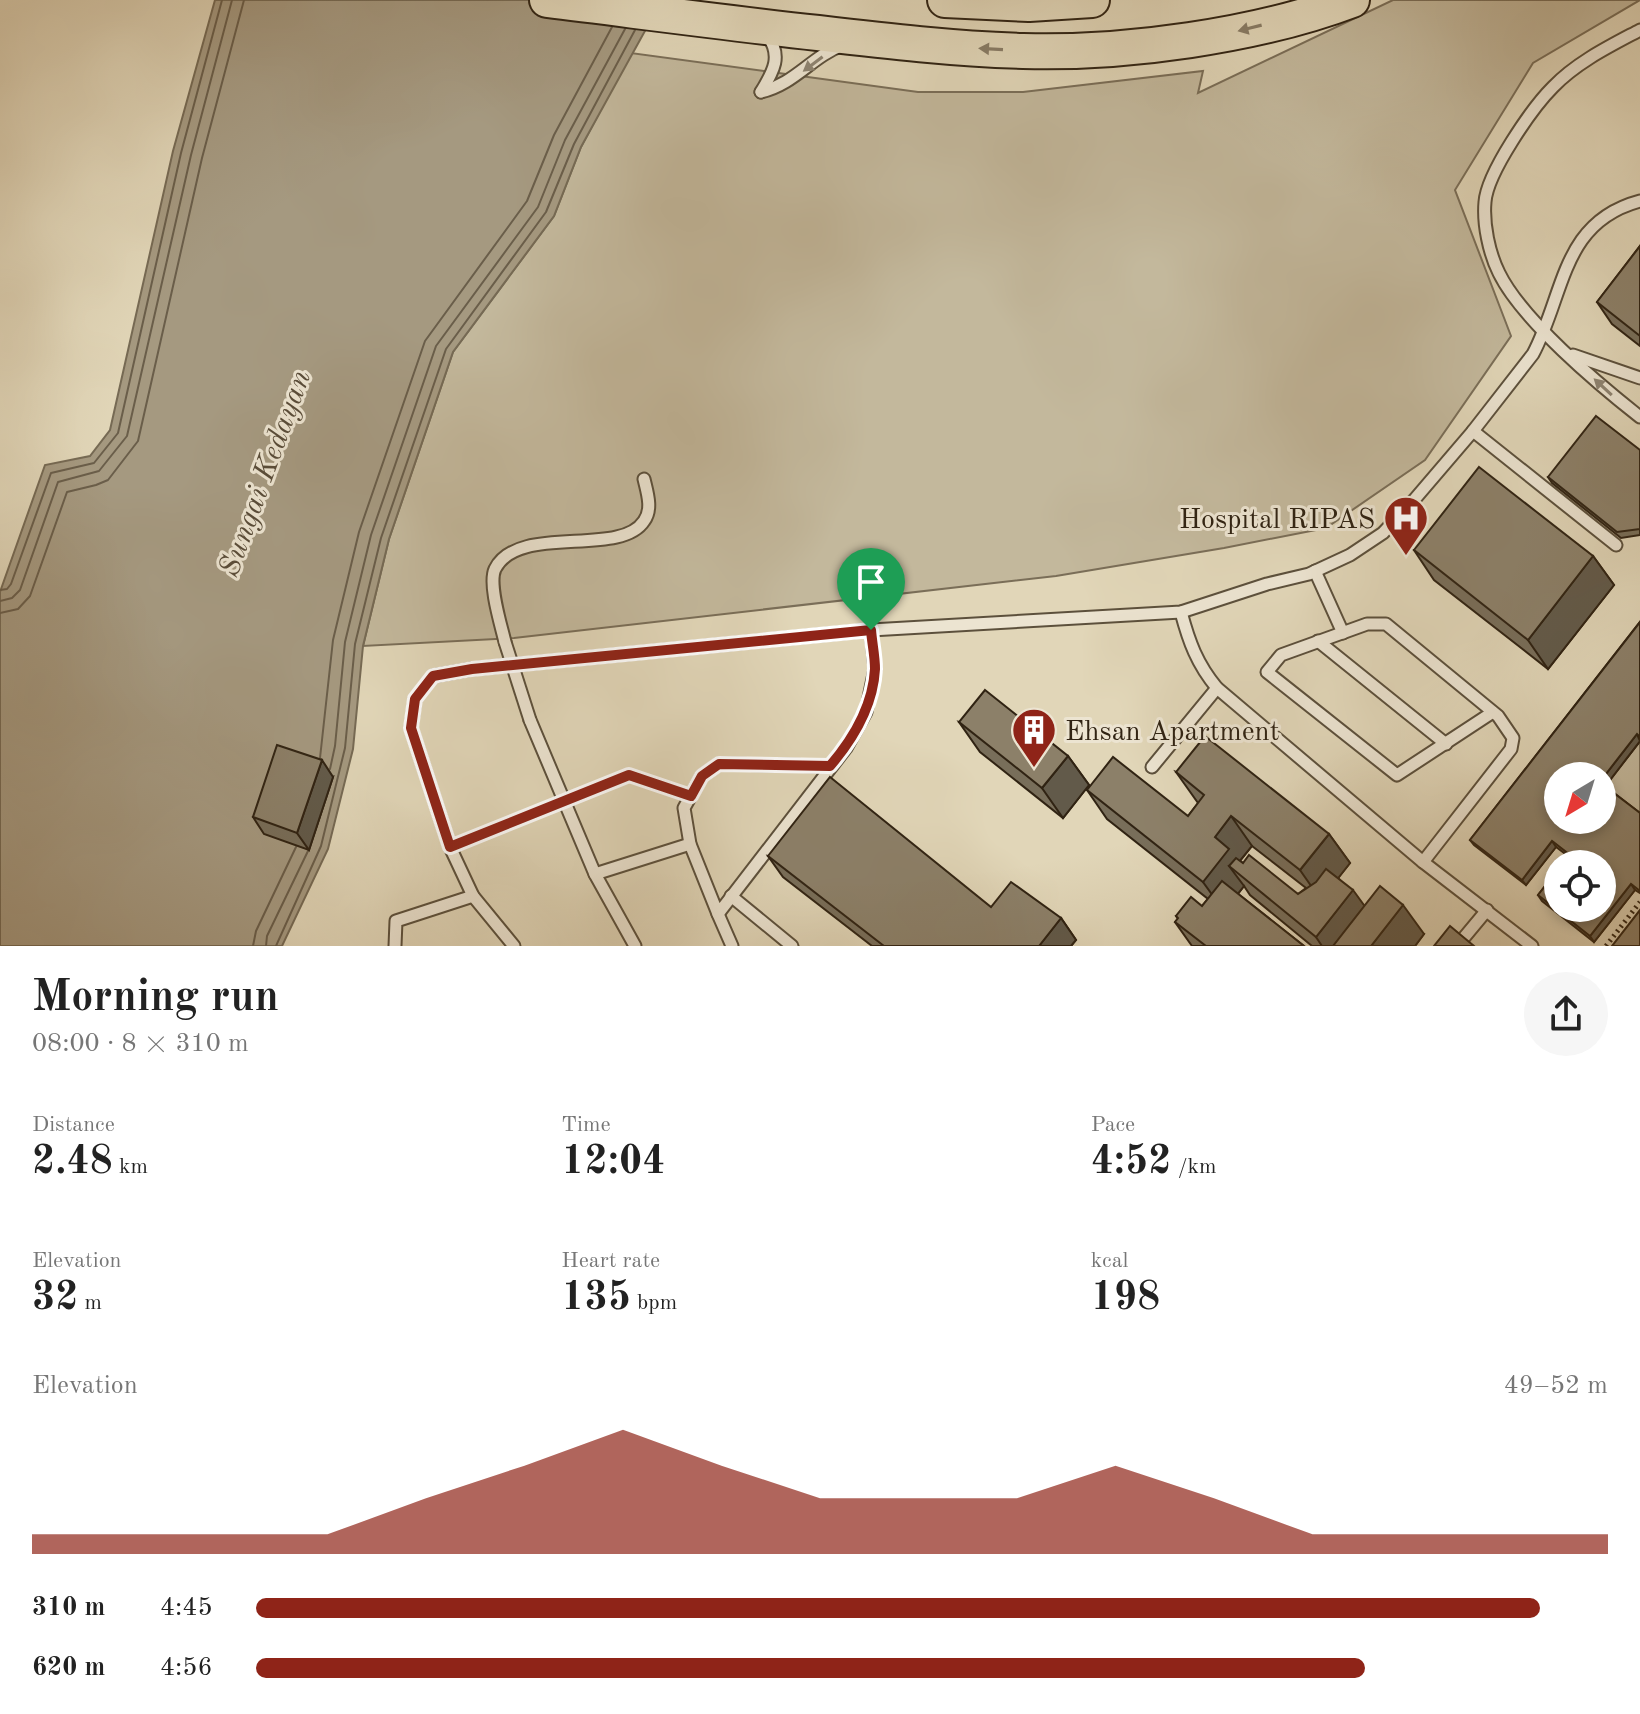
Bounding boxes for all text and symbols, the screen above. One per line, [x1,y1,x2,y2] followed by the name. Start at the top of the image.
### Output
[1237,23,1262,35] one-way arrow
[978,42,1003,55] one-way arrow
[802,55,823,71] one-way arrow
[215,366,317,581] water label: Sungai Kedayan
[1594,378,1613,396] one-way arrow
[1382,494,1430,557] hospital icon: Hospital RIPAS
[1179,507,1375,535] place label: Hospital RIPAS
[837,548,905,630] pin
[849,560,893,604] icon: arrive
[1010,706,1058,769] building icon: Ehsan Apartment
[1065,719,1280,747] place label: Ehsan Apartment
[1544,762,1616,834] north arrow
[1544,762,1616,922] map controls
[1544,850,1616,922] button: locate
[1524,972,1608,1056] button: share
[32,976,279,1020] text: Morning run
[32,1031,249,1057] text: 08:00 · 8 × 310 m
[32,1114,115,1136] text: Distance
[561,1114,611,1136] text: Time
[1091,1114,1135,1136] text: Pace
[32,1143,113,1183] text: 2.48
[561,1143,665,1183] text: 12:04
[1091,1143,1171,1183] text: 4:52
[113,1156,148,1178] text: km
[1171,1156,1216,1178] text: /km
[32,1250,122,1272] text: Elevation
[561,1250,660,1272] text: Heart rate
[1091,1250,1129,1272] text: kcal
[32,1279,78,1319] text: 32
[561,1279,631,1319] text: 135
[1091,1279,1160,1319] text: 198
[78,1292,102,1314] text: m
[631,1292,677,1314] text: bpm
[32,1373,138,1399] text: Elevation
[1504,1373,1608,1399] text: 49–52 m
[32,1595,105,1621] text: 310 m
[160,1595,213,1621] text: 4:45
[32,1655,105,1681] text: 620 m
[160,1655,213,1681] text: 4:56

